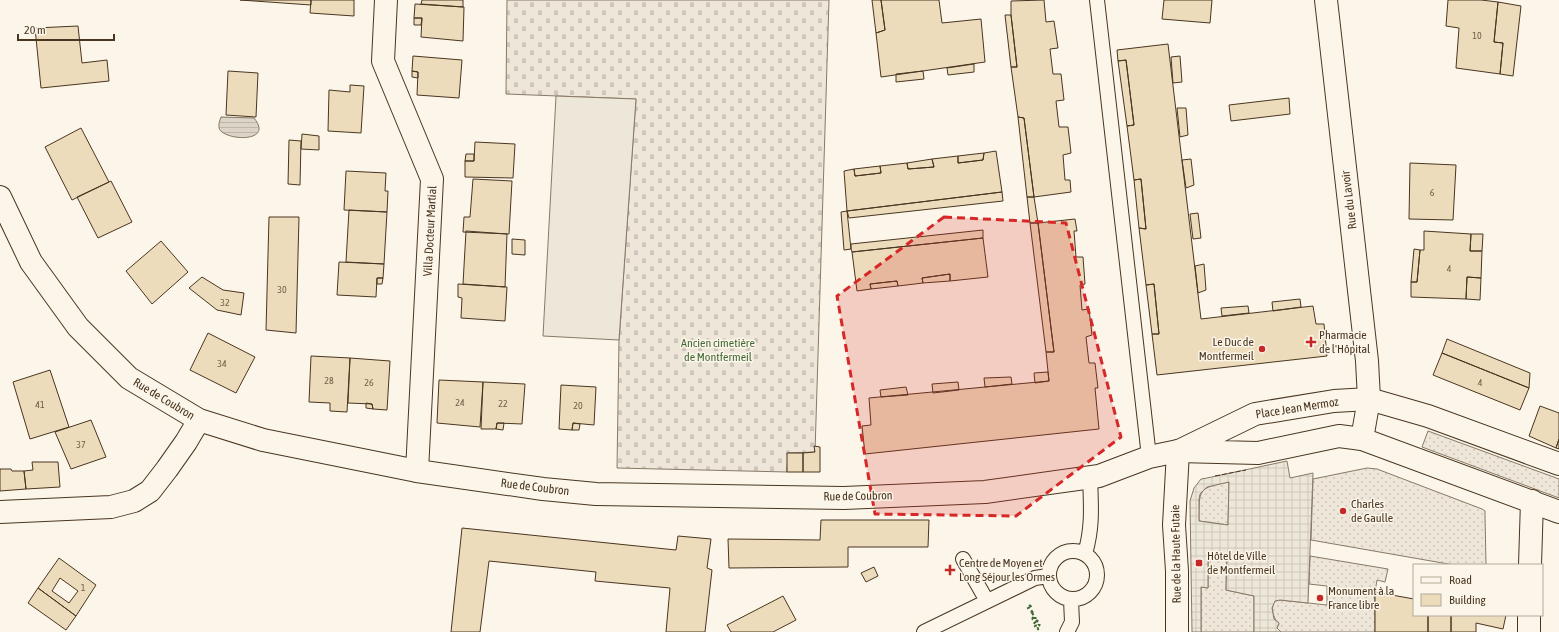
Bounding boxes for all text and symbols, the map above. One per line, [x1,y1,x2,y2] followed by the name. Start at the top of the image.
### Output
[18,16,114,42] scale bar
[24,23,46,37] text: 20 m
[1472,30,1482,41] house number: 10
[1338,169,1360,230] street label: Rue du Lavoir
[421,184,439,277] street label: Villa Docteur Martial
[1430,187,1435,198] house number: 6
[1447,263,1452,274] house number: 4
[277,284,287,295] house number: 30
[220,297,230,308] house number: 32
[1319,328,1371,356] place label: Pharmacie de l'Hôpital
[1199,335,1255,363] place label: Le Duc de Montfermeil
[681,336,755,364] park label: Ancien cimetière de Montfermeil
[1306,337,1316,347] marker: Pharmacie de l'Hôpital
[1257,344,1267,354] marker: Le Duc de Montfermeil
[217,358,227,369] house number: 34
[131,375,197,423] street label: Rue de Coubron
[324,375,334,386] house number: 28
[364,377,374,388] house number: 26
[1478,377,1483,388] house number: 4
[1254,394,1340,421] street label: Place Jean Mermoz
[455,397,465,408] house number: 24
[498,398,508,409] house number: 22
[35,399,45,410] house number: 41
[573,400,583,411] house number: 20
[76,439,86,450] house number: 37
[500,476,570,498] street label: Rue de Coubron
[823,488,893,504] street label: Rue de Coubron
[1351,497,1393,525] place label: Charles de Gaulle
[1168,505,1184,603] street label: Rue de la Haute Futaie
[1338,506,1348,516] marker: Charles de Gaulle
[1207,549,1276,577] place label: Hôtel de Ville de Montfermeil
[959,556,1055,584] place label: Centre de Moyen et Long Séjour les Ormes
[1194,558,1204,568] marker: Hôtel de Ville de Montfermeil
[944,564,956,576] marker: Centre de Moyen et Long Séjour les Ormes
[1413,564,1543,616] legend
[1449,573,1472,587] text: Road
[81,582,86,593] house number: 1
[1328,584,1394,612] place label: Monument à la France libre
[1315,593,1325,603] marker: Monument à la France libre
[1449,593,1487,607] text: Building

